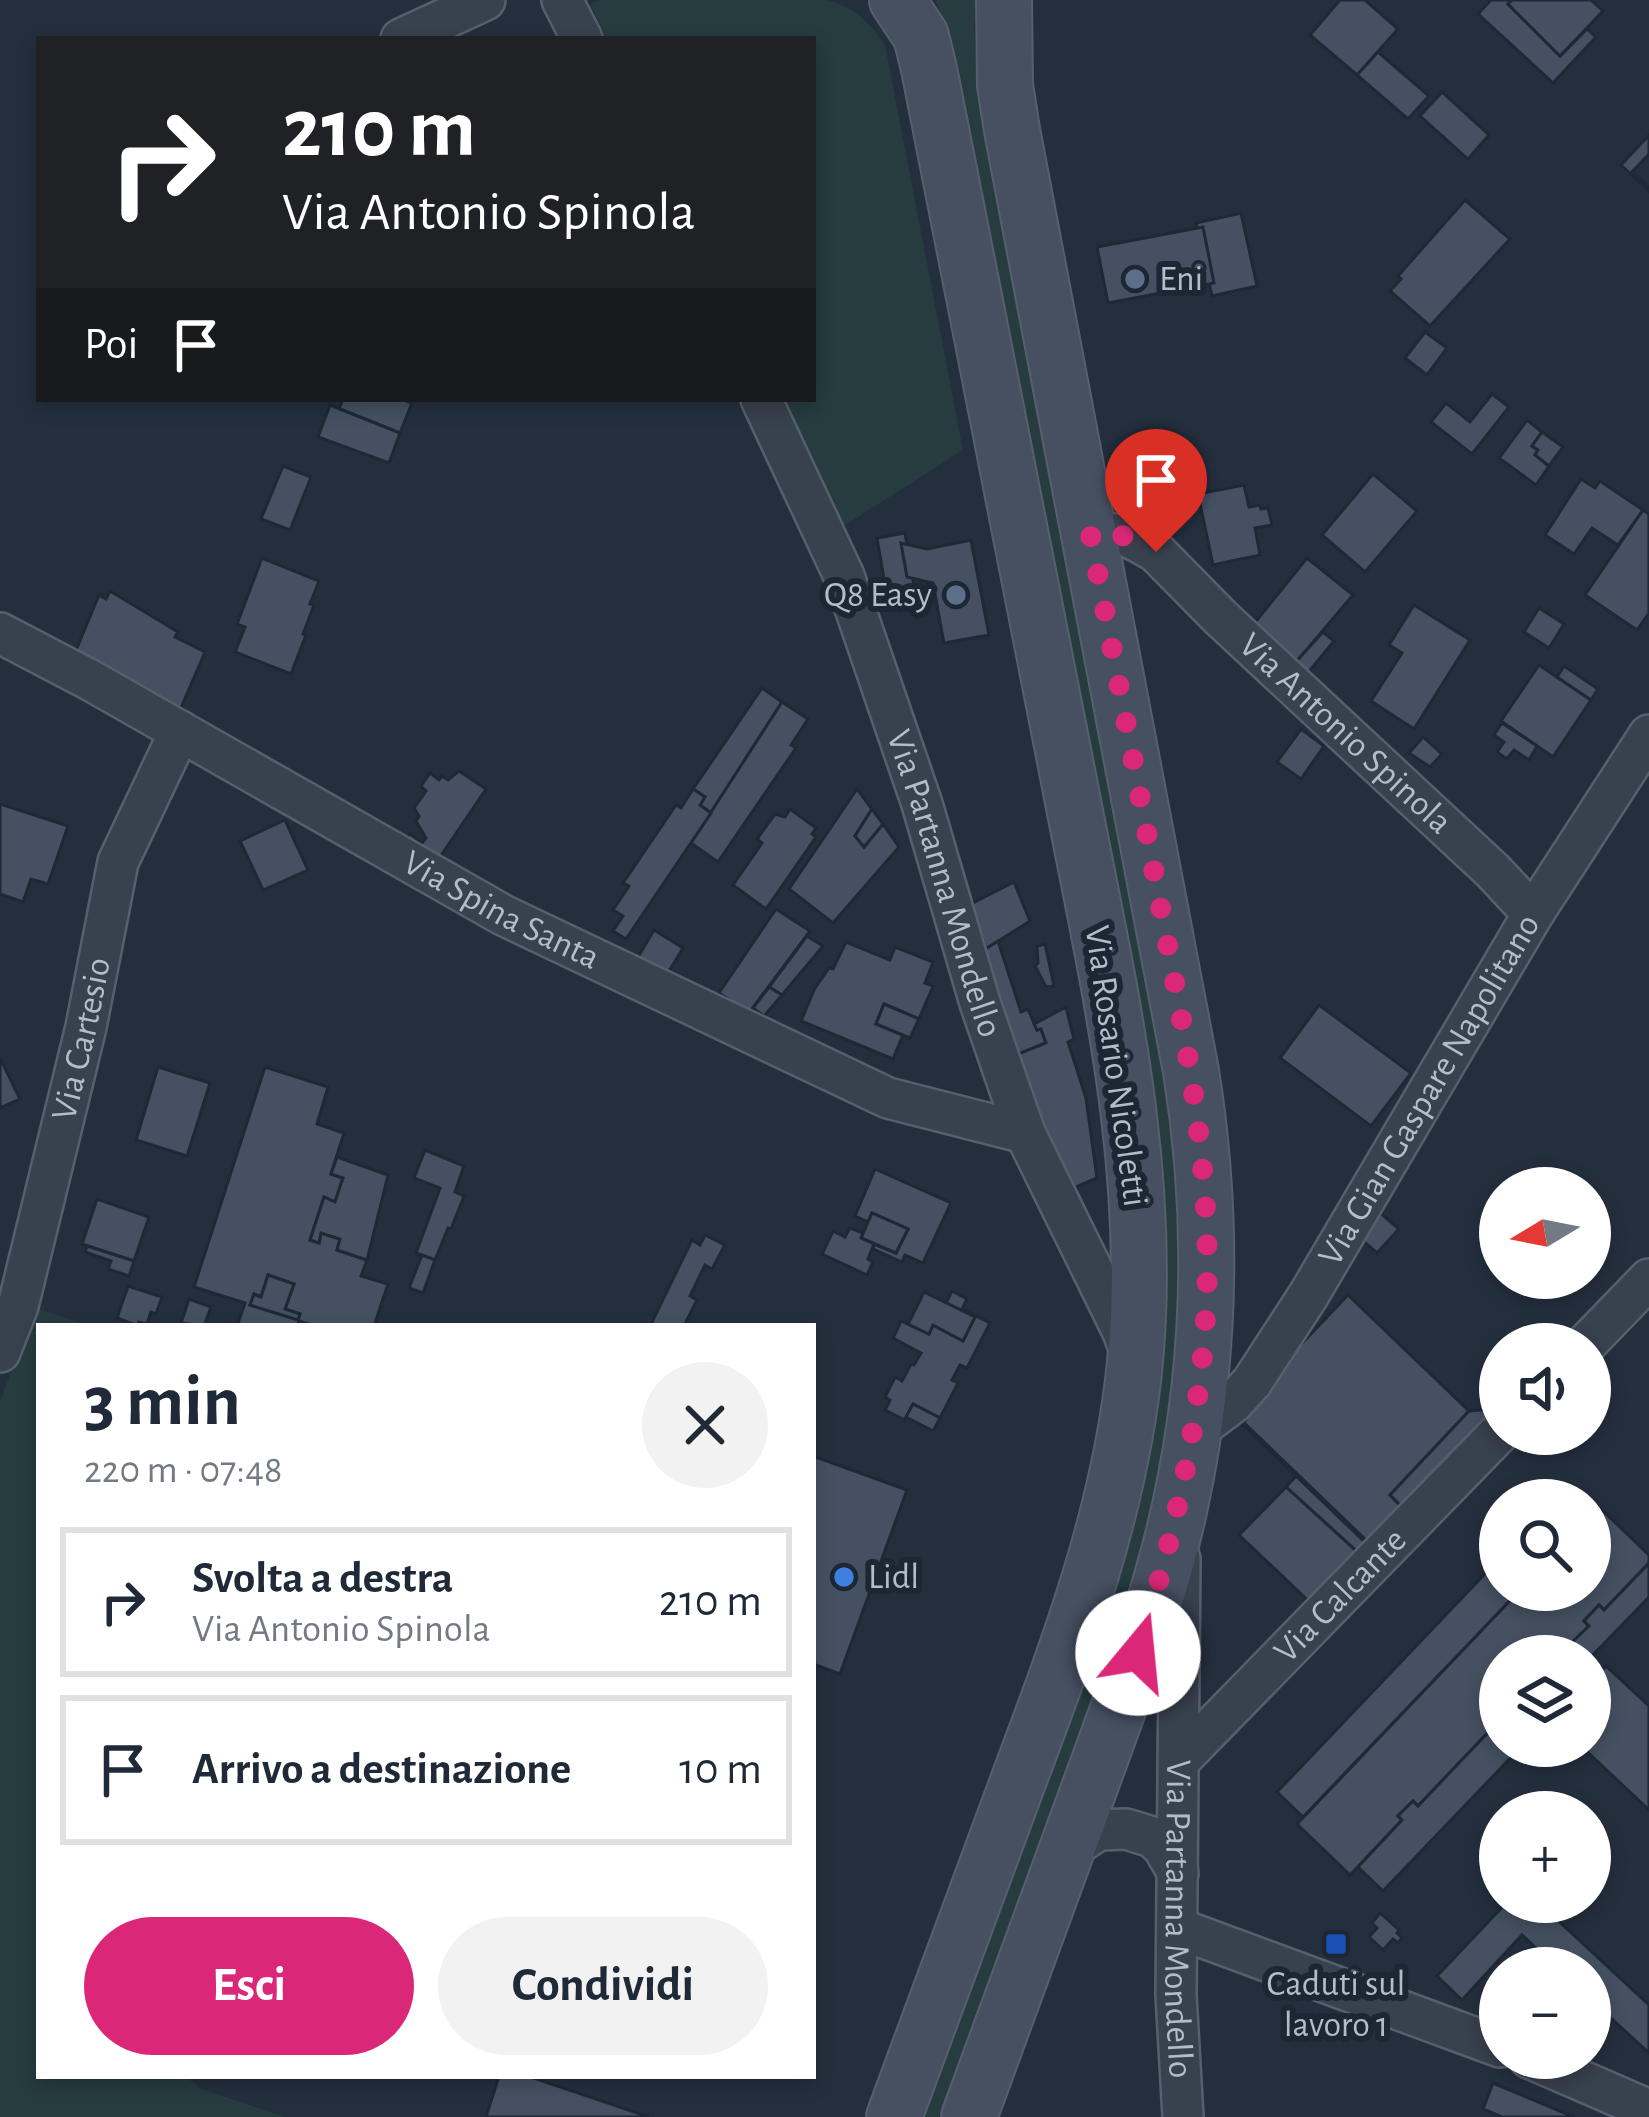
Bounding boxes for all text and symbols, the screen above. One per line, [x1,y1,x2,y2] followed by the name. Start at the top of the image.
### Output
[84,84,240,240] icon: right
[282,88,476,172] text: 210 m
[282,186,695,240] text: Via Antonio Spinola
[1159,261,1203,297] place label: Eni
[1122,266,1148,292] marker: Eni
[163,312,229,378] icon: arrive
[84,322,139,367] text: Poi
[1105,429,1207,552] pin
[1123,447,1189,513] icon: arrive
[824,577,932,613] place label: Q8 Easy
[943,582,969,608] marker: Q8 Easy
[1232,627,1459,841] street label: Via Antonio Spinola
[880,725,1008,1042] street label: Via Partanna Mondello
[397,844,605,976] street label: Via Spina Santa
[1312,908,1547,1272] street label: Via Gian Gaspare Napolitano
[1078,923,1154,1209] street label: Via Rosario Nicoletti
[46,955,117,1124] street label: Via Cartesio
[1479,1167,1611,1299] north arrow
[1479,1167,1611,2079] map controls
[1479,1323,1611,1455] button: sound
[642,1362,768,1488] button: close
[84,1366,241,1438] text: 3 min
[84,1451,283,1490] text: 220 m · 07:48
[1479,1479,1611,1611] button: search
[1267,1522,1413,1670] street label: Via Calcante
[192,1556,453,1601] text: Svolta a destra
[868,1559,919,1595] place label: Lidl
[831,1564,857,1590] marker: Lidl
[90,1569,156,1635] icon: right
[659,1579,762,1624] text: 210 m
[1075,1590,1201,1716] position arrow
[192,1610,491,1649] text: Via Antonio Spinola
[1479,1635,1611,1767] button: layers
[90,1737,156,1803] icon: arrive
[192,1747,571,1792] text: Arrivo a destinazione
[679,1747,762,1792] text: 10 m
[1158,1759,1199,2079] street label: Via Partanna Mondello
[1479,1791,1611,1923] button: +
[84,1917,414,2055] button: Esci
[438,1917,768,2055] button: Condividi
[1323,1931,1349,1957] marker: Caduti sul lavoro 1
[1479,1947,1611,2079] button: −
[1266,1966,1406,2043] place label: Caduti sul lavoro 1

